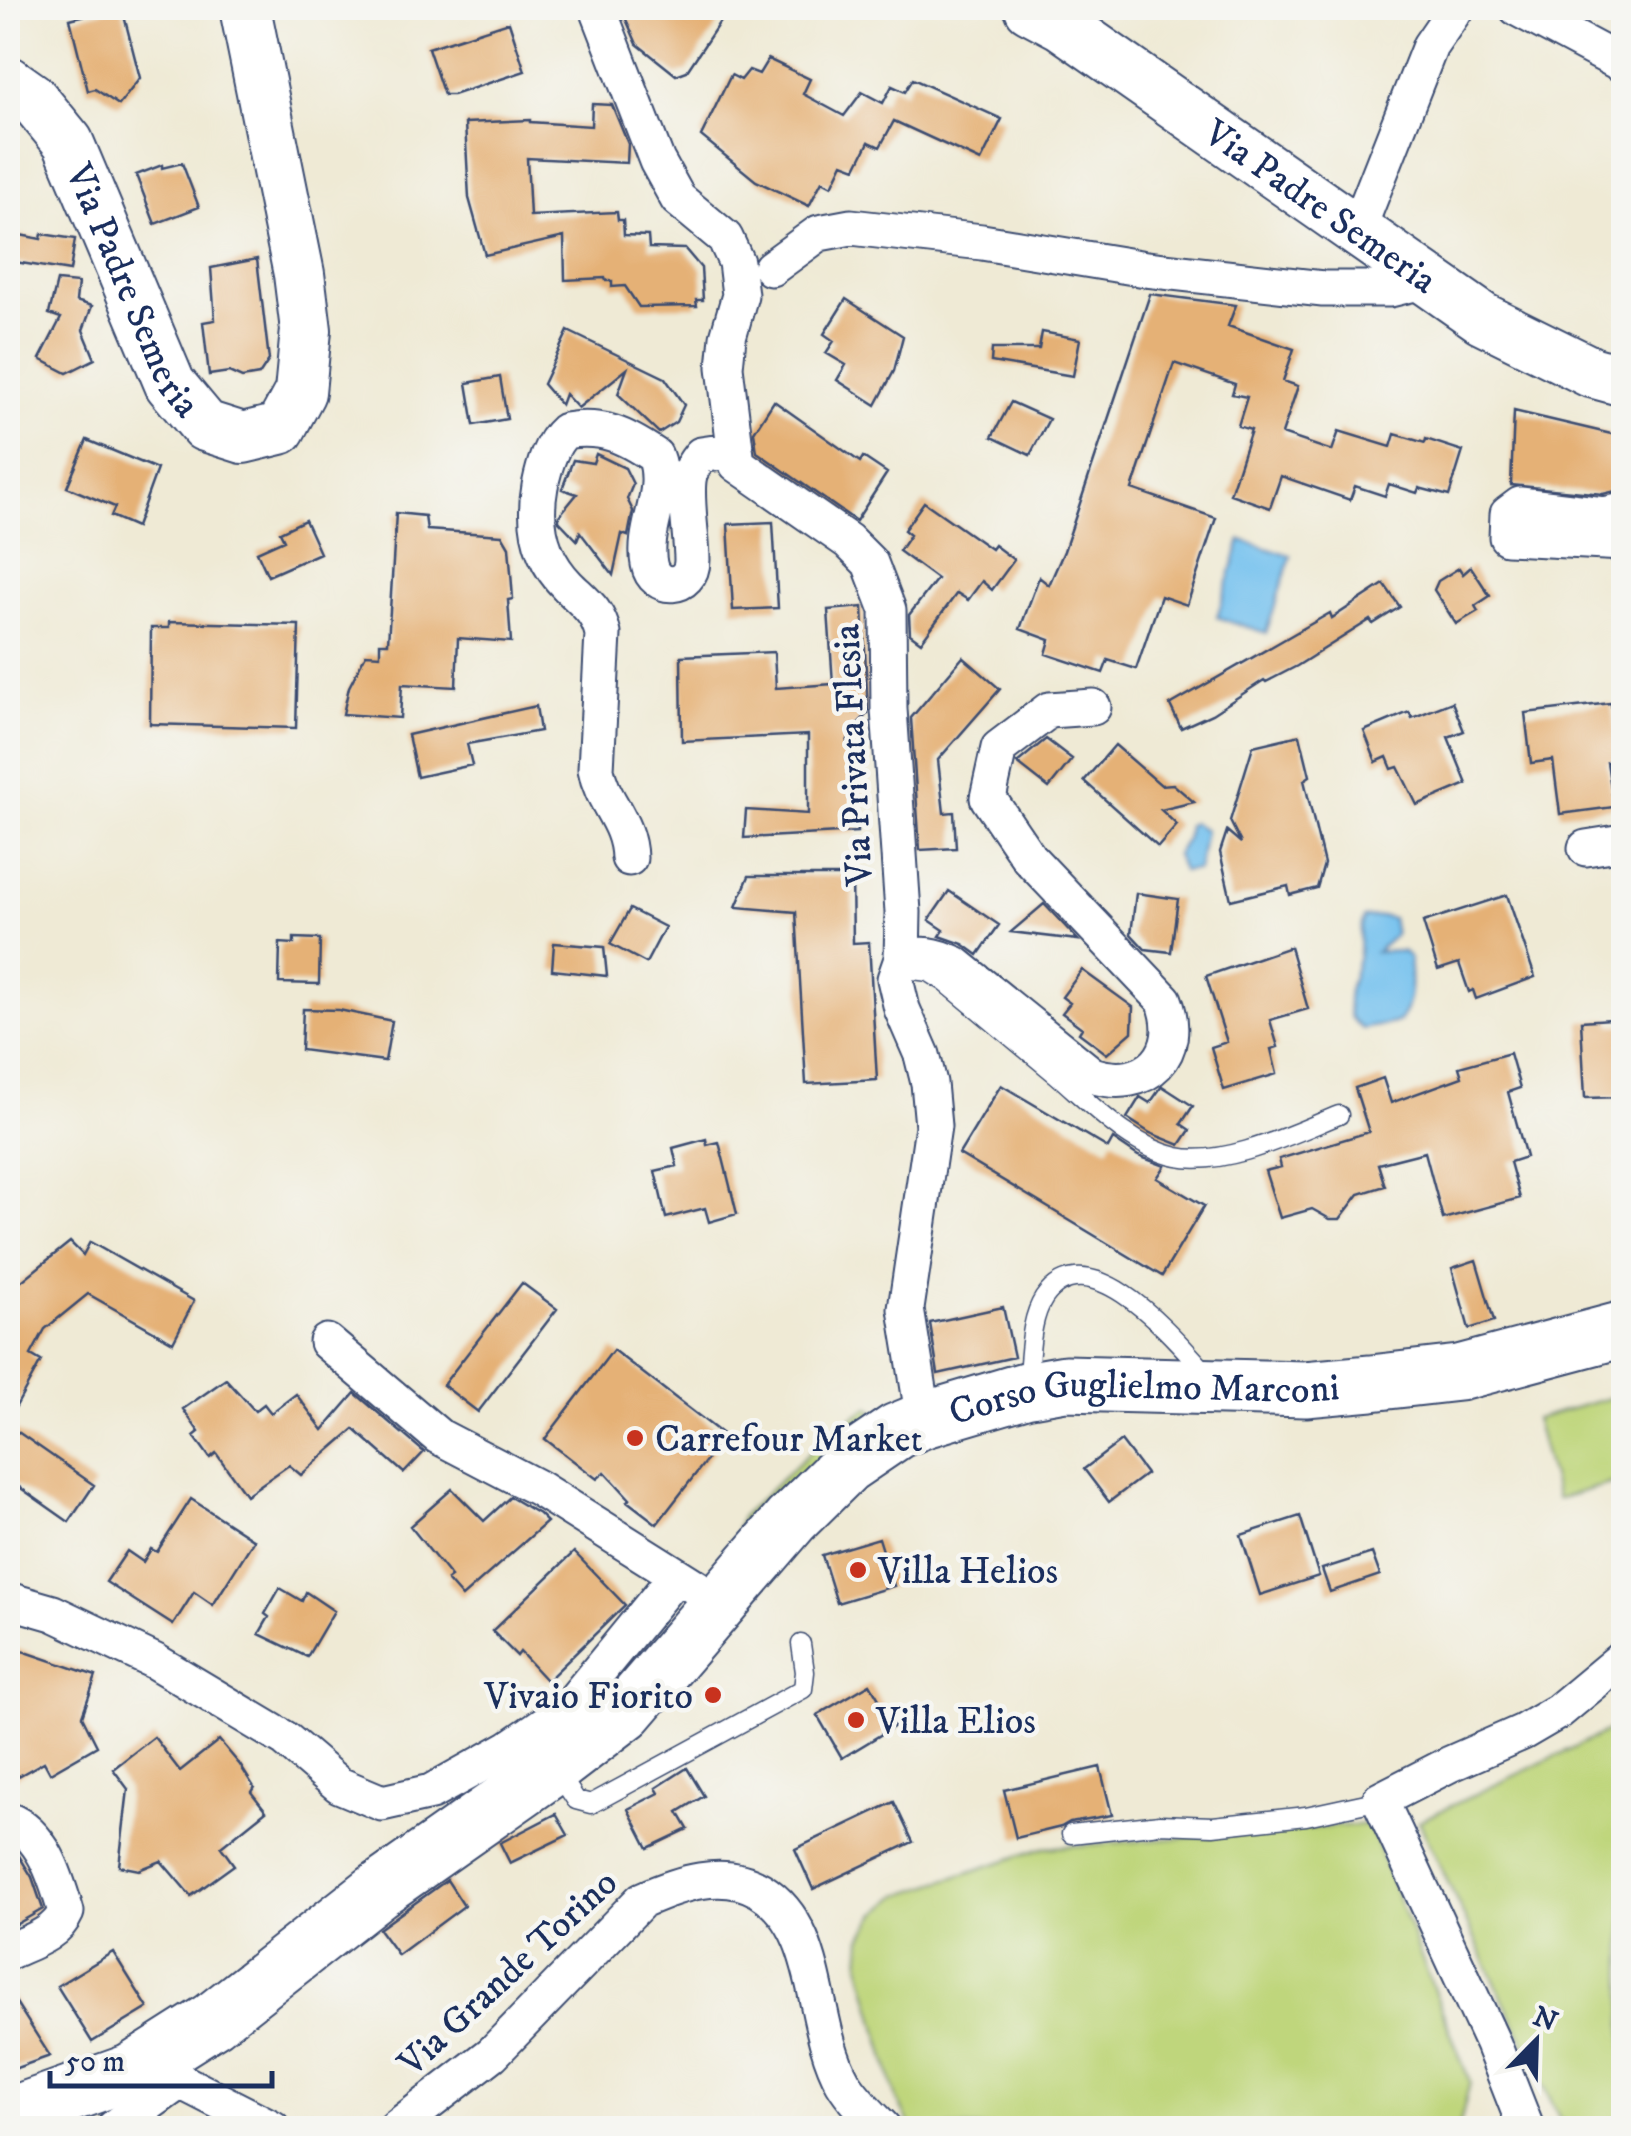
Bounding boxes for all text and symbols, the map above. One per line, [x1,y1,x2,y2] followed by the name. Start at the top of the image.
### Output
[1193,109,1446,305] street label: Via Padre Semeria
[53,156,210,428] street label: Via Padre Semeria
[823,623,885,888] street label: Via Privata Flesia
[944,1361,1342,1437] street label: Corso Guglielmo Marconi
[655,1416,923,1464] place label: Carrefour Market
[624,1427,646,1449] marker: Carrefour Market
[877,1548,1058,1596] place label: Villa Helios
[847,1559,869,1581] marker: Villa Helios
[483,1673,693,1721] place label: Vivaio Fiorito
[702,1684,724,1706] marker: Vivaio Fiorito
[875,1698,1036,1746] place label: Villa Elios
[845,1709,867,1731] marker: Villa Elios
[388,1860,628,2088] street label: Via Grande Torino
[1486,1991,1586,2091] north arrow
[1528,1999,1563,2040] text: N
[50,2026,272,2088] scale bar
[65,2044,125,2081] text: 50 m

